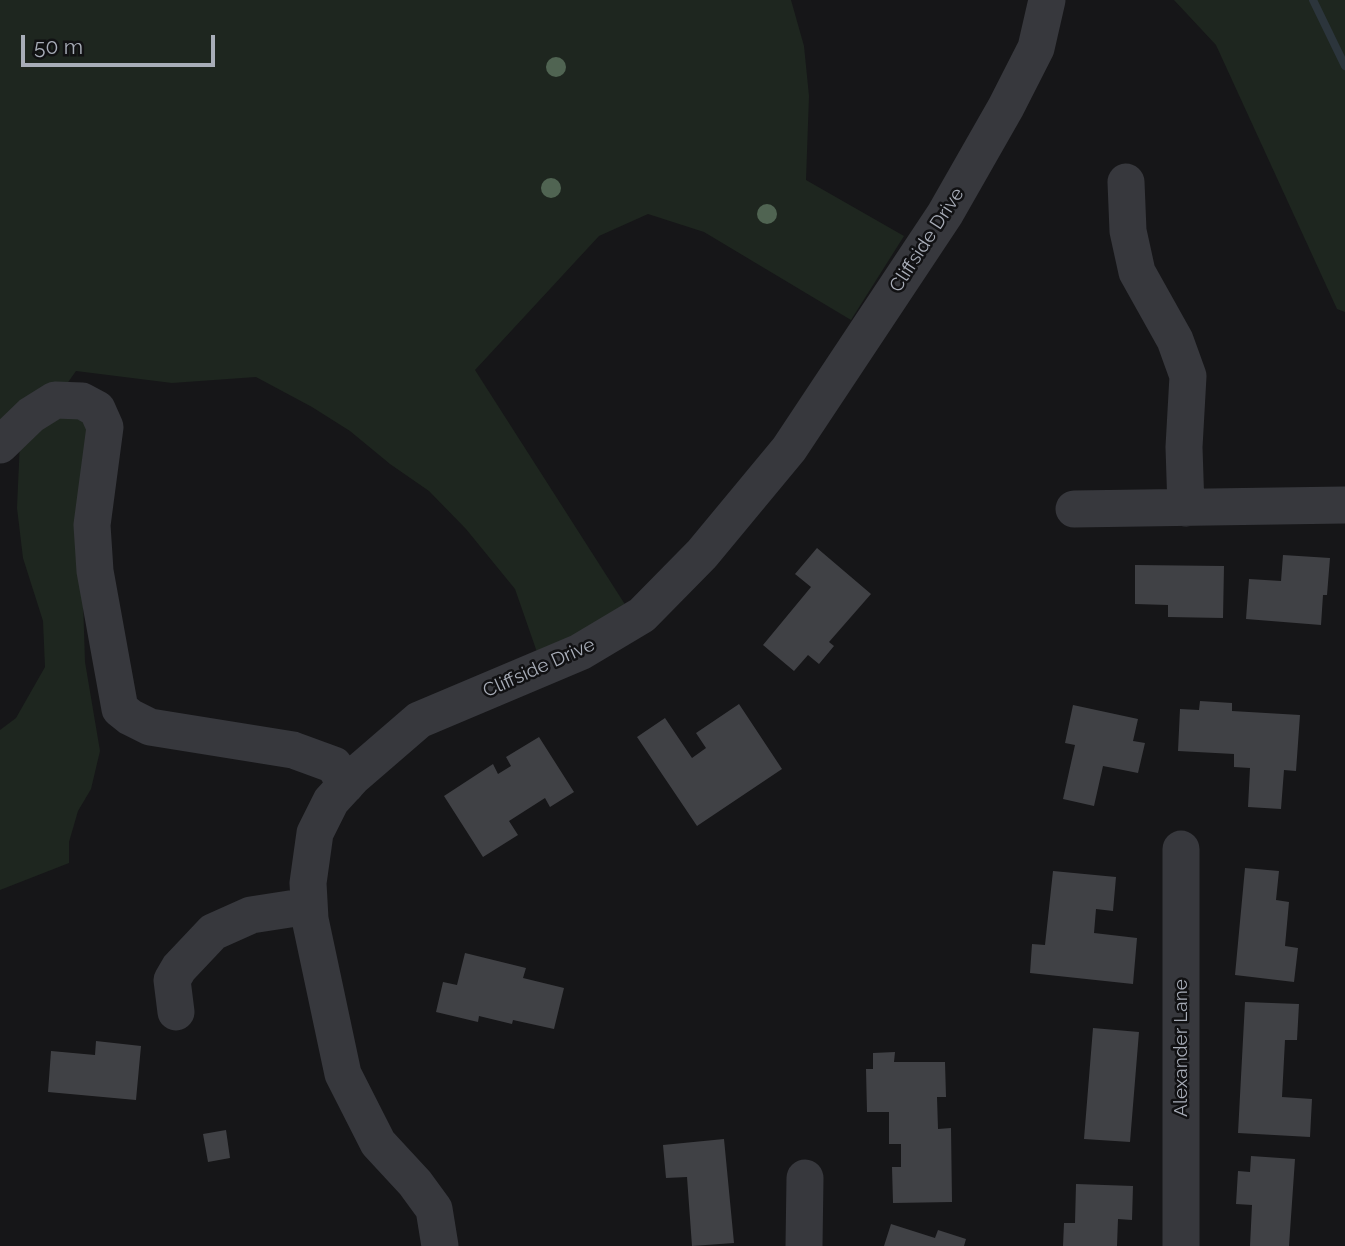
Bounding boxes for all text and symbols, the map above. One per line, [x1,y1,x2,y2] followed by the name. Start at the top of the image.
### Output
[24,21,219,65] scale bar
[34,34,83,59] text: 50 m
[885,184,969,296] street label: Cliffside Drive
[480,633,598,703] street label: Cliffside Drive
[1170,979,1192,1117] street label: Alexander Lane

